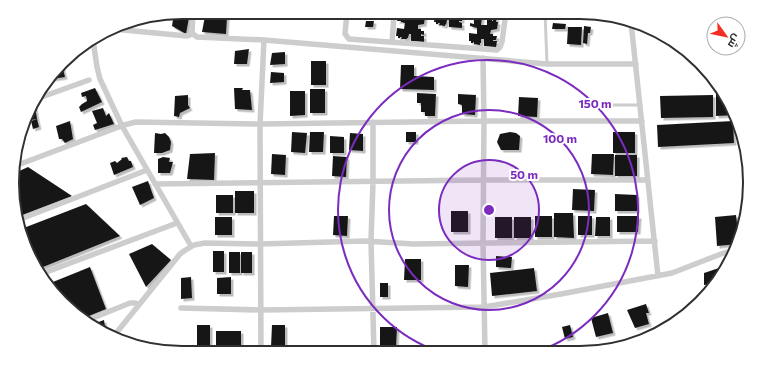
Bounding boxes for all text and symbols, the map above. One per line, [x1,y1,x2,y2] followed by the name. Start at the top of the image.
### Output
[706,16,746,56] north arrow
[725,32,744,51] text: ش
[578,96,612,110] text: 150 m
[543,131,577,145] text: 100 m
[510,167,538,181] text: 50 m
[482,203,496,217] centre of rings

